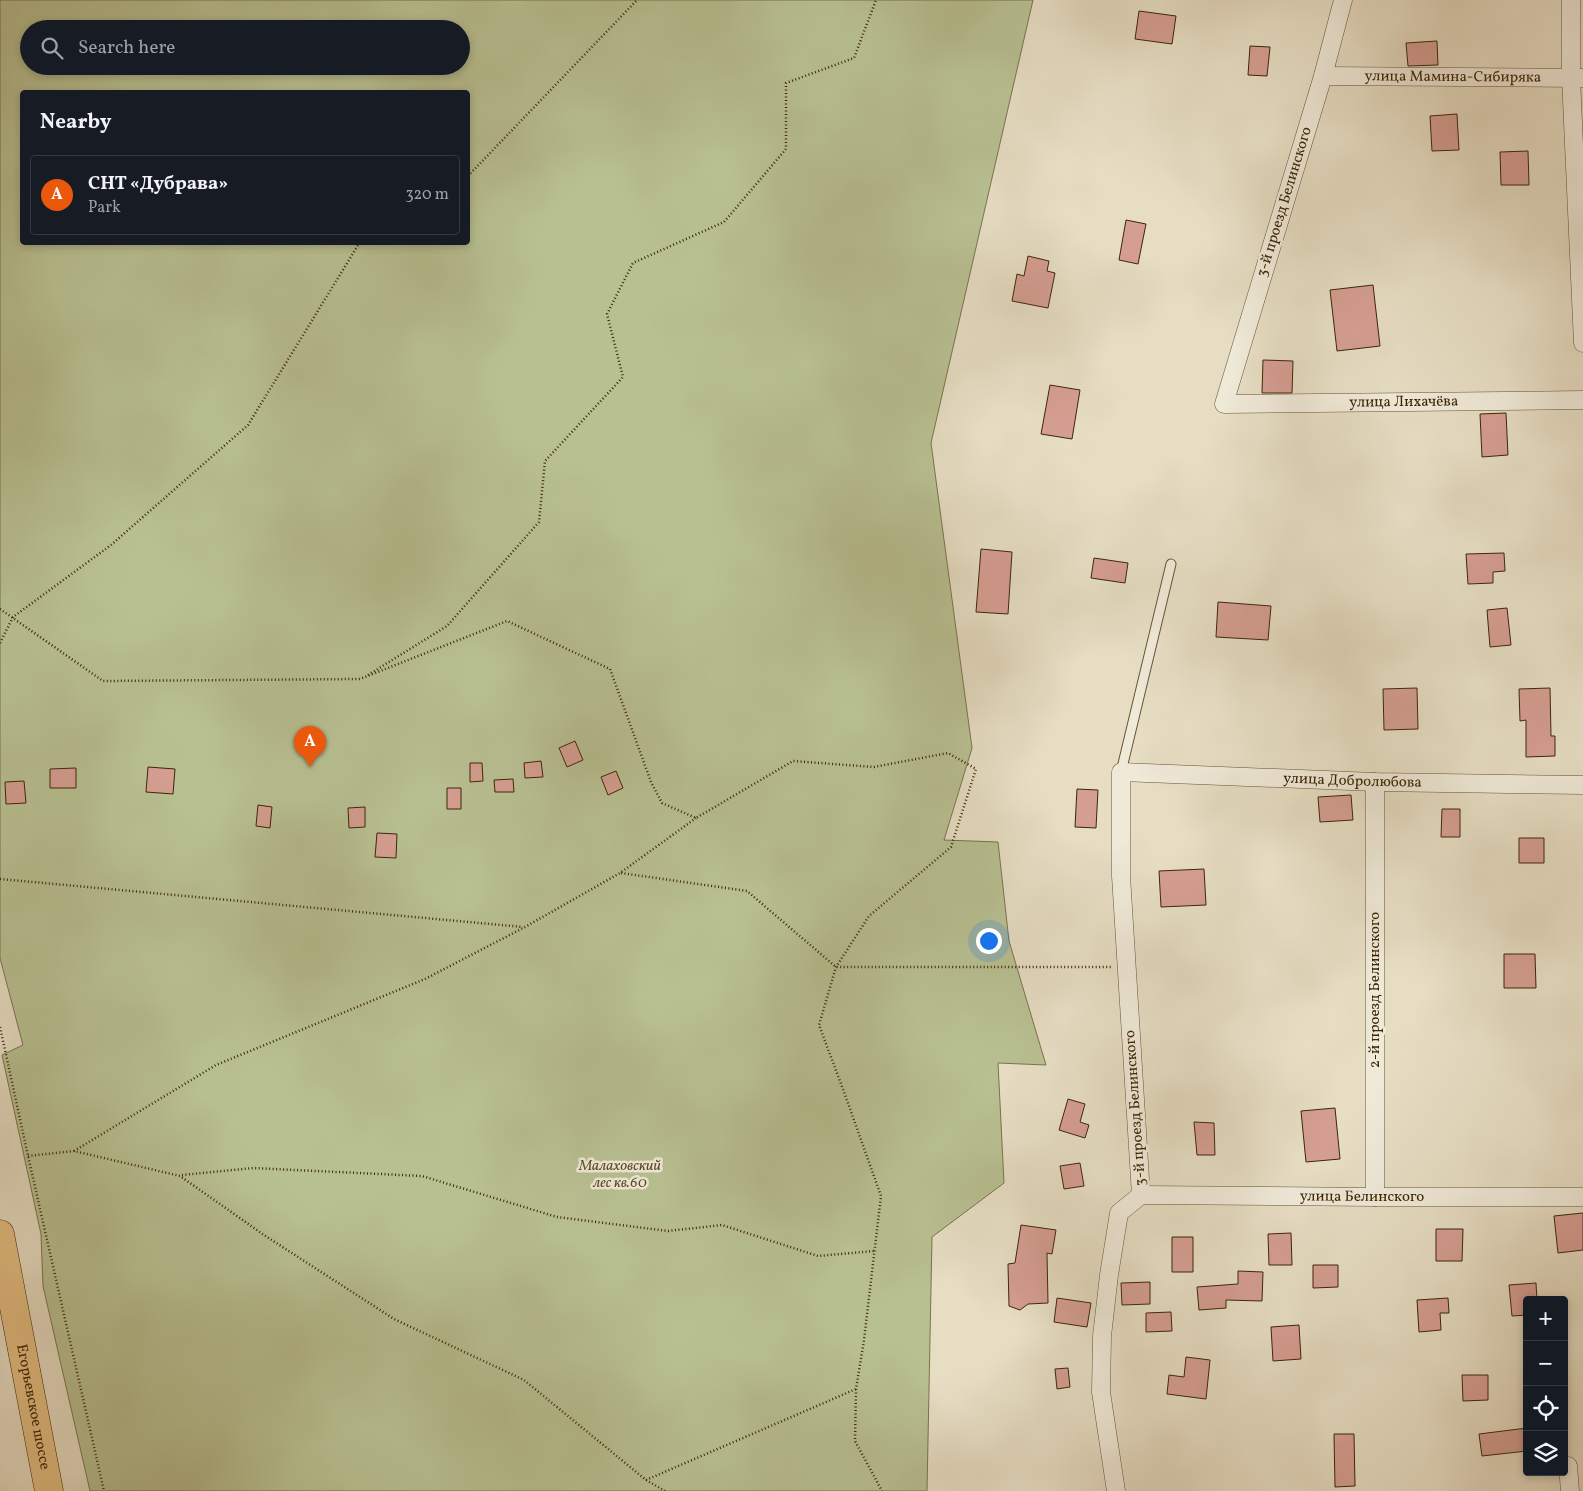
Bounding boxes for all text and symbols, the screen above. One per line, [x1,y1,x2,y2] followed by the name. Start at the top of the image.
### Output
[20,20,470,75] search box
[38,34,66,62] icon: search
[78,35,175,61] text: Search here
[1365,66,1541,88] street label: улица Мамина-Сибиряка
[40,108,111,137] text: Nearby
[1252,124,1318,280] street label: 3-й проезд Белинского
[88,171,228,197] text: СНТ «Дубрава»
[51,184,63,206] text: A
[405,184,449,206] text: 320 m
[88,197,121,219] text: Park
[1349,391,1458,413] street label: улица Лихачёва
[294,726,326,767] pin: A
[1283,768,1422,793] street label: улица Добролюбова
[1365,912,1386,1068] street label: 2-й проезд Белинского
[976,928,1002,954] your location
[1120,1029,1152,1187] street label: 3-й проезд Белинского
[578,1156,661,1194] park label: Малаховский лес кв.60
[1300,1186,1424,1208] street label: улица Белинского
[1523,1296,1568,1476] map controls
[1523,1296,1568,1341] button: +
[1523,1341,1568,1386] button: −
[11,1342,55,1472] street label: Егорьевское шоссе
[1523,1386,1568,1431] button: locate
[1523,1431,1568,1476] button: layers

